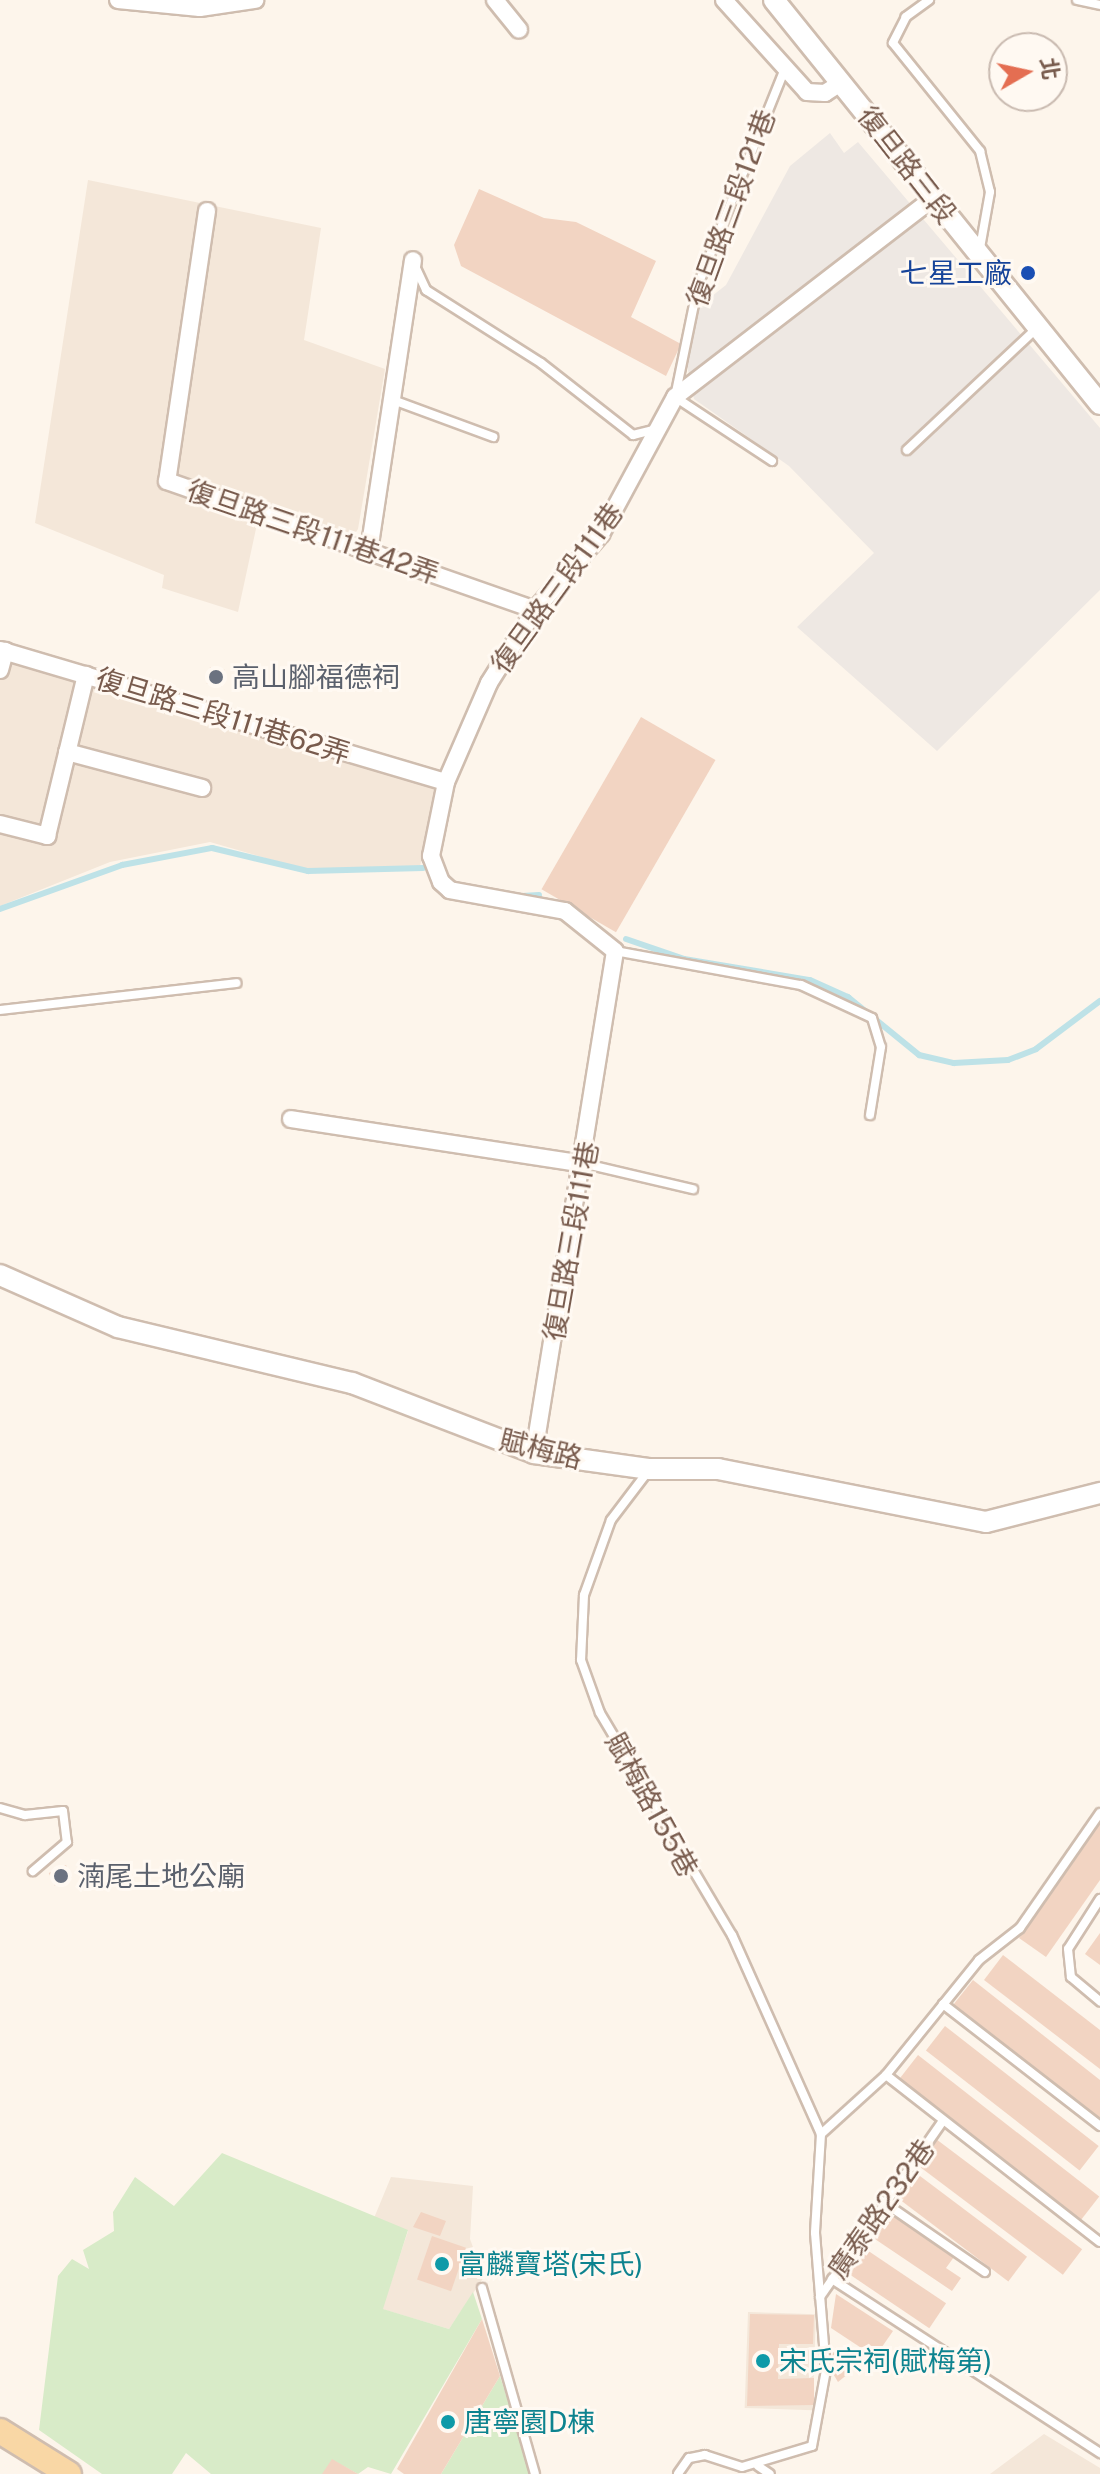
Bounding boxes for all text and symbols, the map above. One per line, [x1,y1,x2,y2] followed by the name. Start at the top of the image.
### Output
[988,32,1068,112] north arrow
[1035,56,1064,81] text: 北
[851,99,963,231] street label: 復旦路三段
[680,105,782,311] street label: 復旦路三段121巷
[900,256,1012,290] place label: 七星工廠
[1019,264,1037,282] marker: 七星工廠
[182,473,444,591] street label: 復旦路三段111巷42弄
[484,496,630,680] street label: 復旦路三段111巷
[232,660,400,694] place label: 高山腳福德祠
[92,661,354,771] street label: 復旦路三段111巷62弄
[207,668,225,686] marker: 高山腳福德祠
[537,1139,605,1343] street label: 復旦路三段111巷
[496,1423,586,1475] street label: 賦梅路
[599,1727,705,1883] street label: 賦梅路155巷
[77,1859,245,1893] place label: 湳尾土地公廟
[52,1867,70,1885] marker: 湳尾土地公廟
[820,2133,942,2285] street label: 廣泰路232巷
[458,2247,643,2281] place label: 富麟寶塔(宋氏)
[433,2255,451,2273] marker: 富麟寶塔(宋氏)
[779,2344,992,2378] place label: 宋氏宗祠(賦梅第)
[754,2352,772,2370] marker: 宋氏宗祠(賦梅第)
[464,2405,595,2439] place label: 唐寧園D棟
[439,2413,457,2431] marker: 唐寧園D棟

